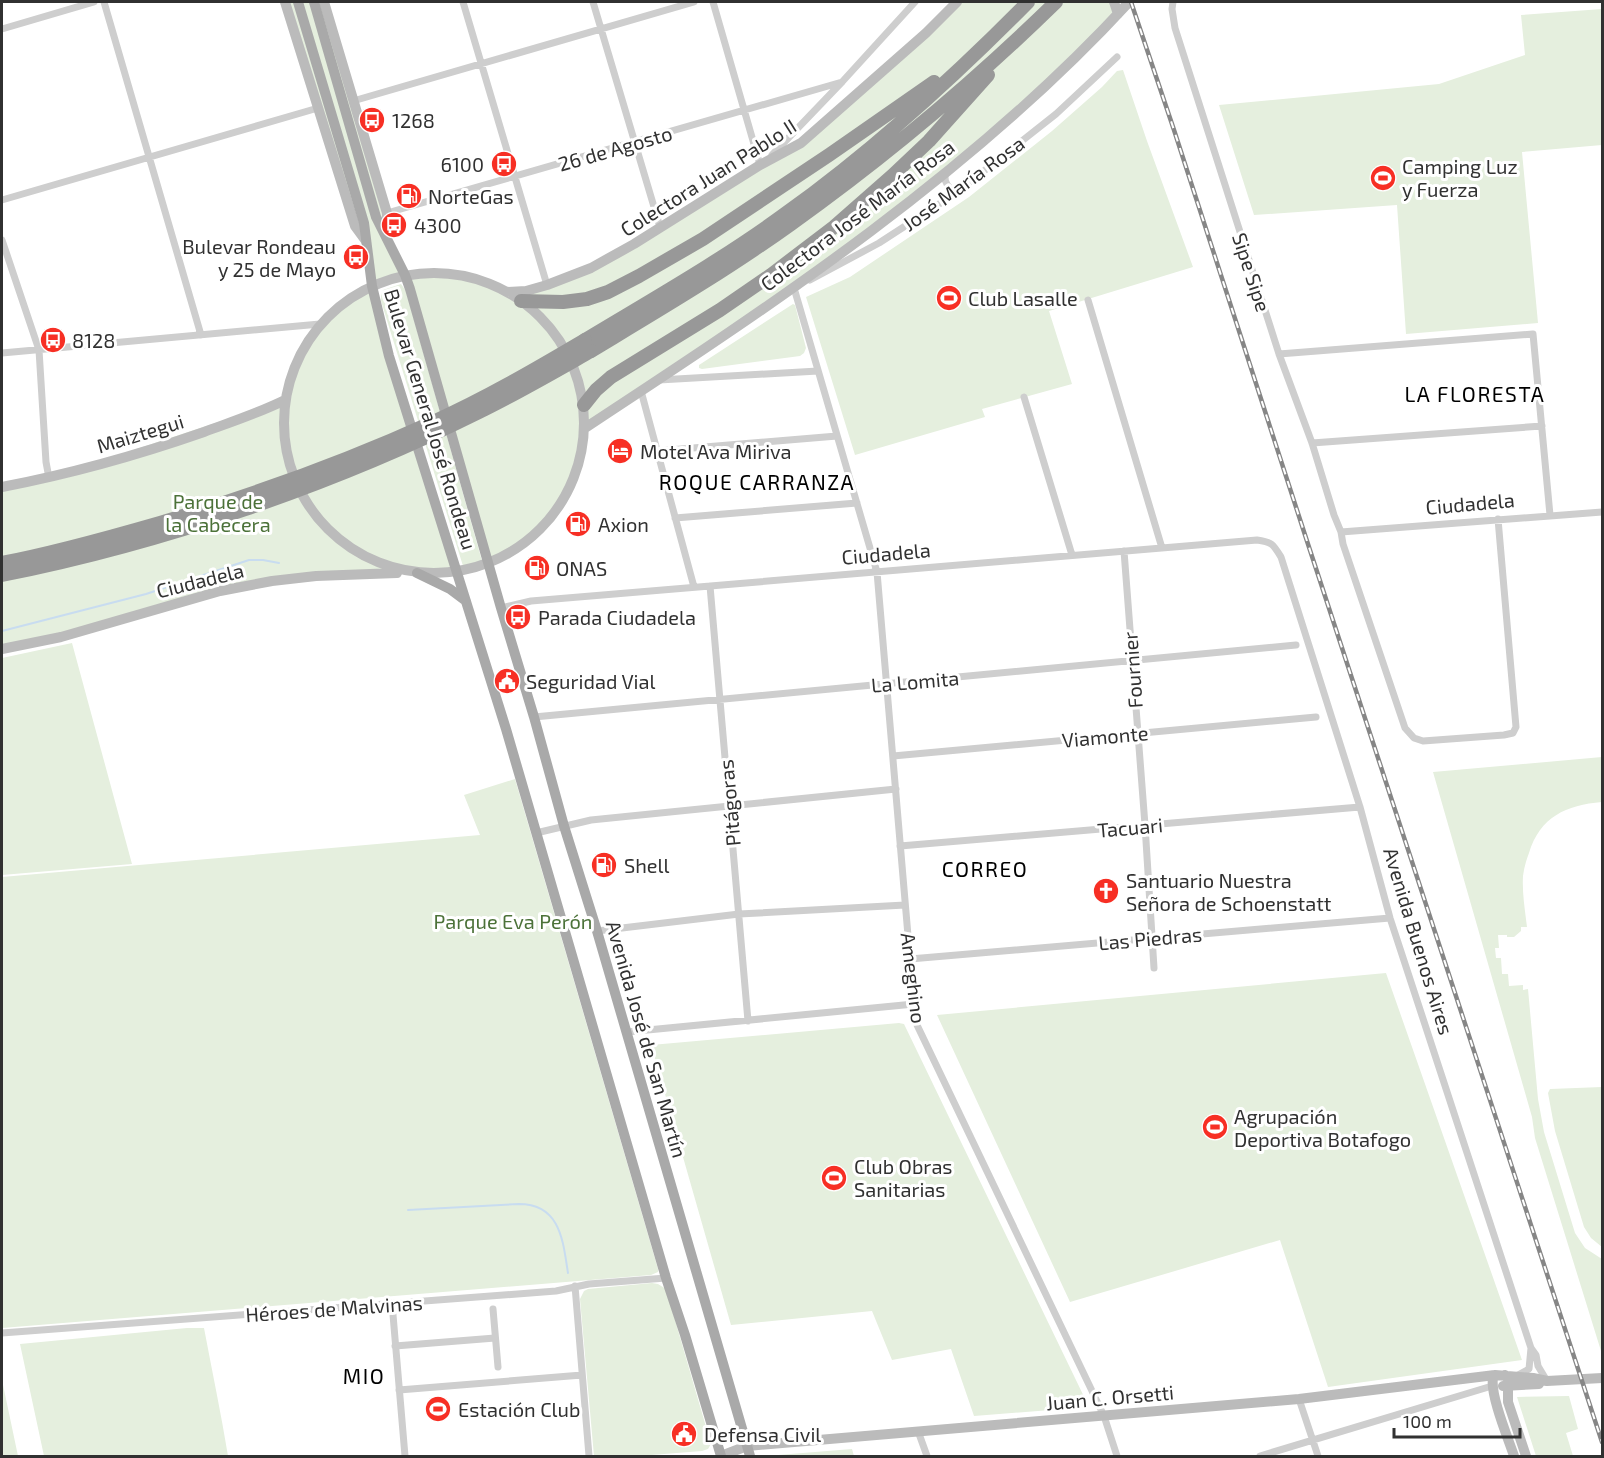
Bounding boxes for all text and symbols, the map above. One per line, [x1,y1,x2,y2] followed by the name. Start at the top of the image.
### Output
[357,105,387,135] bus stop icon: 1268
[392,108,435,132] place label: 1268
[616,113,800,241] street label: Colectora Juan Pablo II
[555,120,675,176] street label: 26 de Agosto
[897,131,1029,235] street label: José María Rosa
[755,134,959,296] street label: Colectora José María Rosa
[489,149,519,179] bus stop icon: 6100
[440,152,484,176] place label: 6100
[1402,154,1518,201] place label: Camping Luz y Fuerza
[1368,163,1398,193] sports icon: Camping Luz y Fuerza
[394,181,424,211] fuel station icon: NorteGas
[428,184,514,208] place label: NorteGas
[379,210,409,240] bus stop icon: 4300
[414,213,462,237] place label: 4300
[1228,230,1276,314] street label: Sipe Sipe
[182,234,336,281] place label: Bulevar Rondeau y 25 de Mayo
[341,242,371,272] bus stop icon: Bulevar Rondeau y 25 de Mayo
[934,283,964,313] sports icon: Club Lasalle
[380,286,482,552] street label: Bulevar General José Rondeau
[968,286,1078,310] place label: Club Lasalle
[38,325,68,355] bus stop icon: 8128
[72,328,115,352] place label: 8128
[1405,381,1545,406] district label: LA FLORESTA
[94,408,186,458] street label: Maiztegui
[605,436,635,466] hotel icon: Motel Ava Miriva
[640,439,792,463] place label: Motel Ava Miriva
[659,469,855,495] district label: ROQUE CARRANZA
[1424,487,1516,519] street label: Ciudadela
[165,489,271,536] park label: Parque de la Cabecera
[563,509,593,539] fuel station icon: Axion
[598,512,649,536] place label: Axion
[840,537,932,569] street label: Ciudadela
[522,553,552,583] fuel station icon: ONAS
[556,556,607,580] place label: ONAS
[154,558,246,602] street label: Ciudadela
[503,602,533,632] bus stop icon: Parada Ciudadela
[538,605,696,629] place label: Parada Ciudadela
[1117,631,1147,709] street label: Fournier
[870,665,960,697] street label: La Lomita
[492,666,522,696] public building icon: Seguridad Vial
[526,669,655,693] place label: Seguridad Vial
[1061,720,1149,752] street label: Viamonte
[713,759,745,847] street label: Pitágoras
[1096,812,1164,842] street label: Tacuari
[1379,845,1459,1037] street label: Avenida Buenos Aires
[589,850,619,880] fuel station icon: Shell
[624,853,670,877] place label: Shell
[942,856,1028,881] district label: CORREO
[1126,868,1332,915] place label: Santuario Nuestra Señora de Schoenstatt
[1091,876,1121,906] church icon: Santuario Nuestra Señora de Schoenstatt
[434,909,592,933] park label: Parque Eva Perón
[602,918,692,1160] street label: Avenida José de San Martín
[1097,922,1203,954] street label: Las Piedras
[897,931,931,1025] street label: Ameghino
[1234,1104,1411,1151] place label: Agrupación Deportiva Botafogo
[1200,1112,1230,1142] sports icon: Agrupación Deportiva Botafogo
[854,1154,953,1201] place label: Club Obras Sanitarias
[819,1163,849,1193] sports icon: Club Obras Sanitarias
[245,1290,423,1326] street label: Héroes de Malvinas
[343,1363,385,1388] district label: MIO
[1045,1379,1175,1415] street label: Juan C. Orsetti
[423,1394,453,1424] sports icon: Estación Club
[458,1397,580,1421] place label: Estación Club
[1394,1401,1520,1439] scale bar
[1403,1410,1452,1432] text: 100 m
[669,1419,699,1449] public building icon: Defensa Civil
[704,1422,821,1446] place label: Defensa Civil

